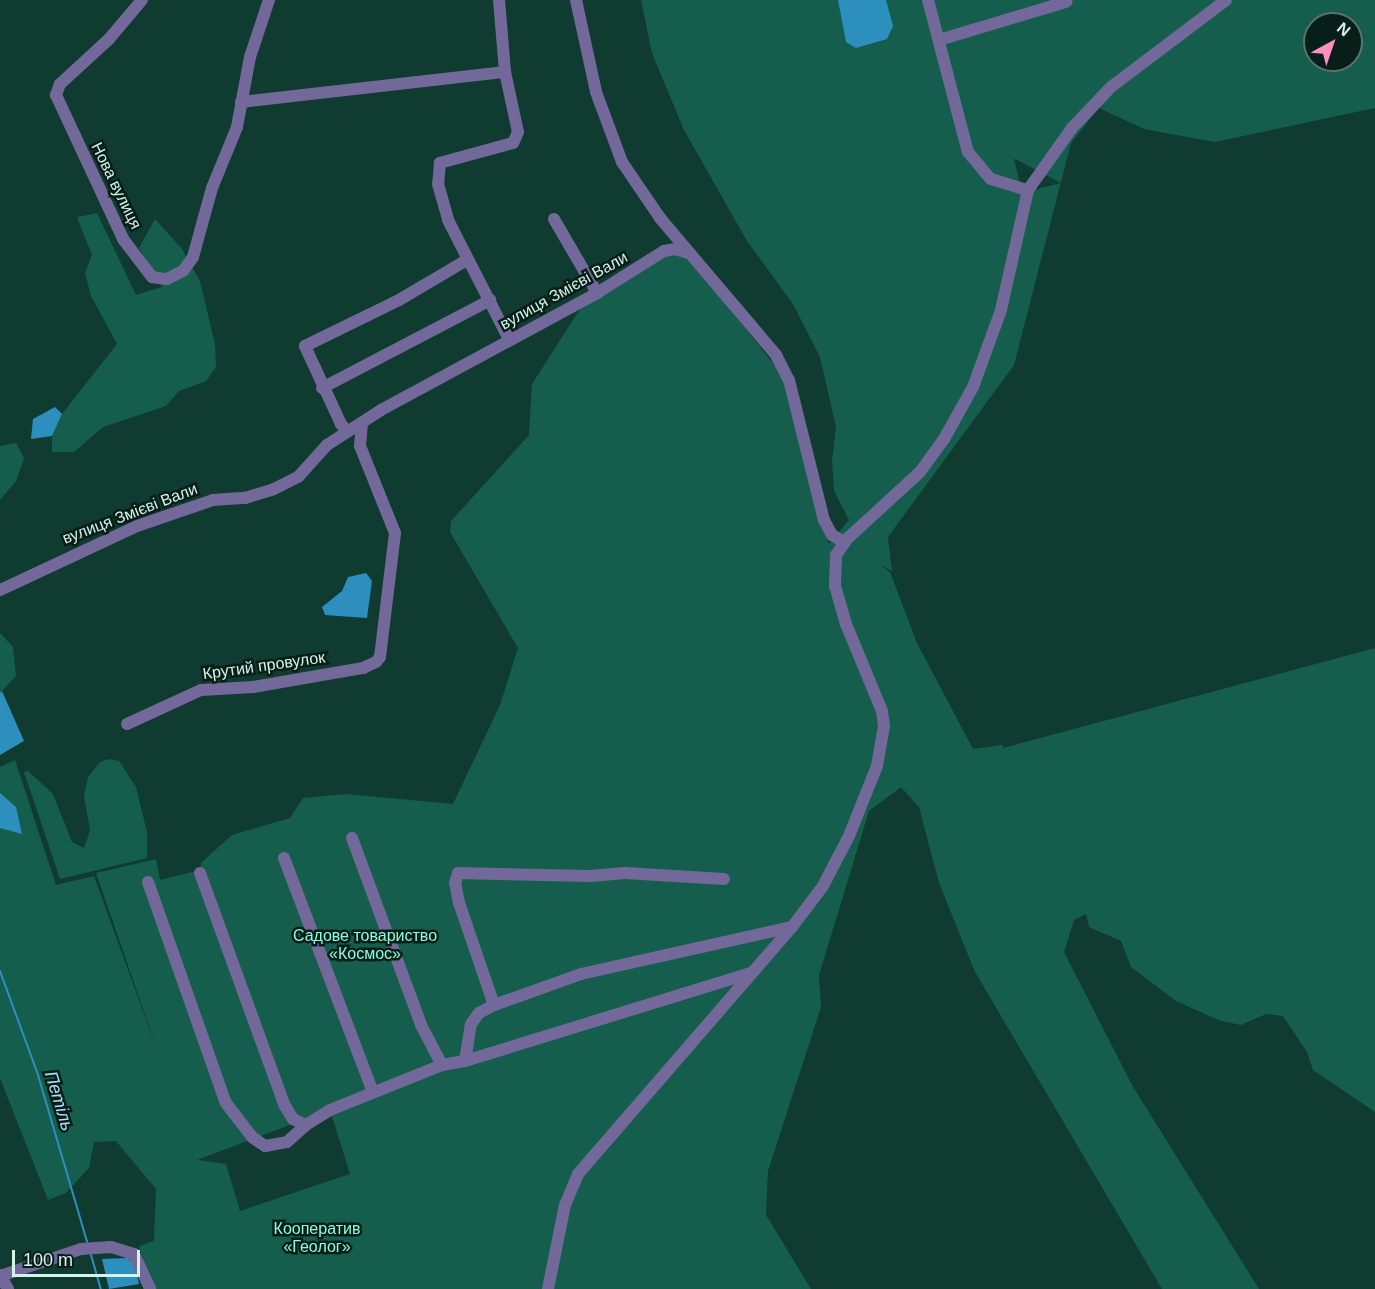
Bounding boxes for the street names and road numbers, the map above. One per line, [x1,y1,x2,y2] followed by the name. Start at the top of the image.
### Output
[87,140,145,232] street label: Нова вулиця
[497,248,631,334] street label: вулиця Змієві Вали
[60,479,200,549] street label: вулиця Змієві Вали
[202,648,326,684] street label: Крутий провулок

